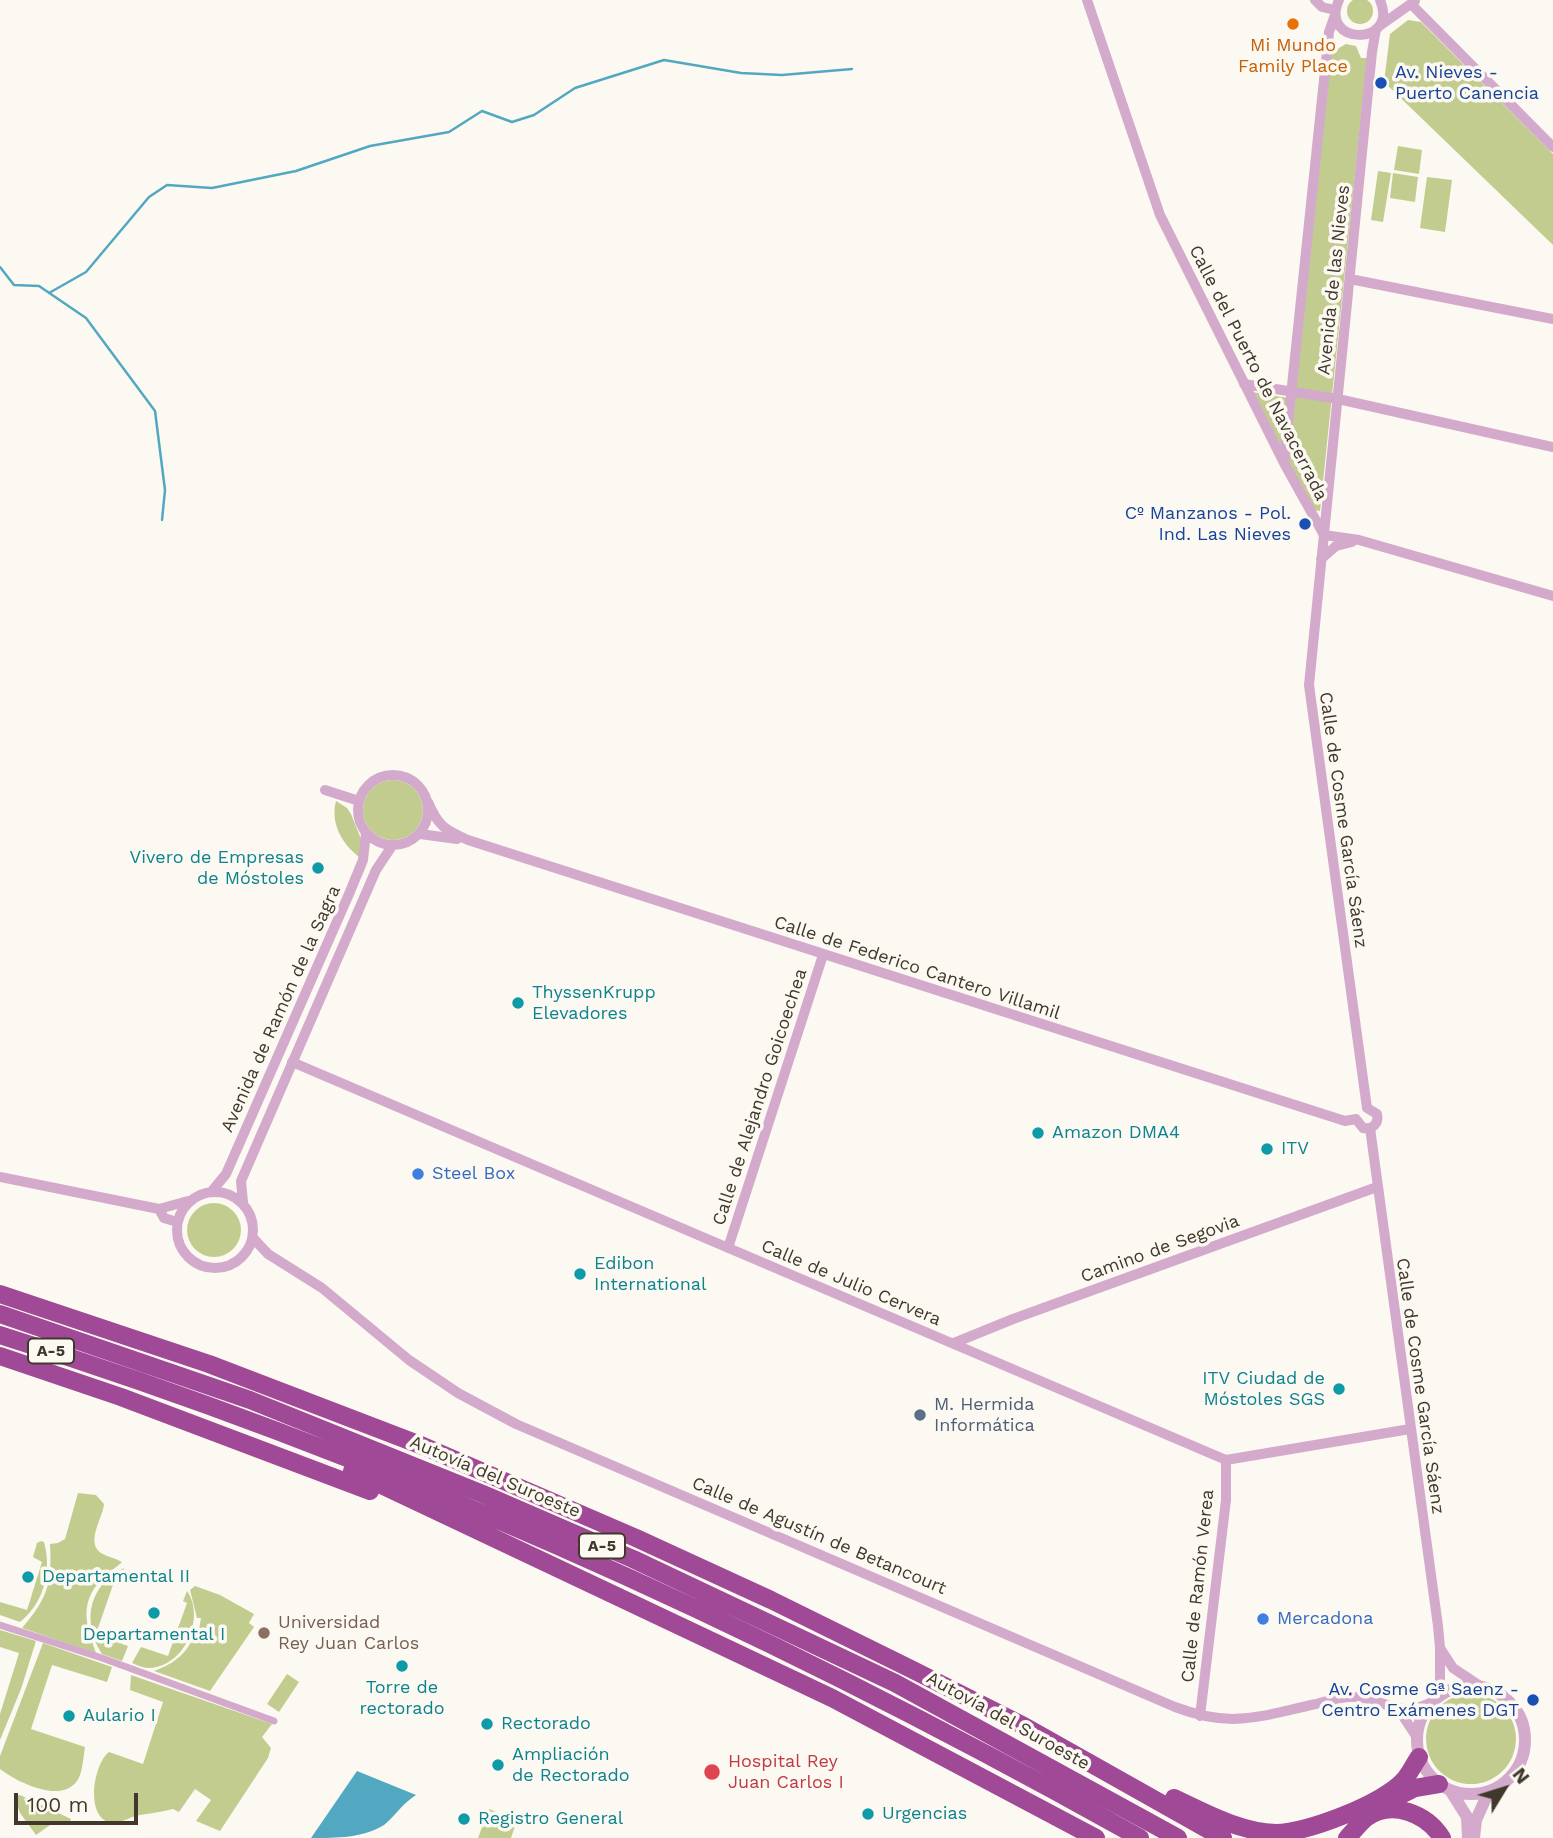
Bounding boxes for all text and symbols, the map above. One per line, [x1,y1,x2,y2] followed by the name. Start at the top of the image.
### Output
[1285,16,1301,32] marker: Mi Mundo Family Place
[1238,35,1348,78] place label: Mi Mundo Family Place
[1395,62,1539,104] place label: Av. Nieves - Puerto Canencia
[1373,75,1389,91] marker: Av. Nieves - Puerto Canencia
[1313,184,1355,376] street label: Avenida de las Nieves
[1184,242,1332,504] street label: Calle del Puerto de Navacerrada
[1125,503,1291,546] place label: Cº Manzanos - Pol. Ind. Las Nieves
[1297,516,1313,532] marker: Cº Manzanos - Pol. Ind. Las Nieves
[1314,691,1372,949] street label: Calle de Cosme García Sáenz
[129,847,304,890] place label: Vivero de Empresas de Móstoles
[310,860,326,876] marker: Vivero de Empresas de Móstoles
[217,882,345,1136] street label: Avenida de Ramón de la Sagra
[771,911,1063,1025] street label: Calle de Federico Cantero Villamil
[708,966,812,1228] street label: Calle de Alejandro Goicoechea
[532,982,656,1024] place label: ThyssenKrupp Elevadores
[510,995,526,1011] marker: ThyssenKrupp Elevadores
[1052,1122,1180,1144] place label: Amazon DMA4
[1030,1125,1046,1141] marker: Amazon DMA4
[1281,1138,1309,1160] place label: ITV
[1259,1141,1275,1157] marker: ITV
[432,1163,515,1185] place label: Steel Box
[410,1166,426,1182] marker: Steel Box
[1078,1210,1242,1288] street label: Camino de Segovia
[758,1235,944,1331] street label: Calle de Julio Cervera
[594,1253,706,1296] place label: Edibon International
[1391,1257,1449,1515] street label: Calle de Cosme García Sáenz
[572,1266,588,1282] marker: Edibon International
[28,1338,74,1364] road number: A-5
[1202,1368,1325,1410] place label: ITV Ciudad de Móstoles SGS
[1331,1381,1347,1397] marker: ITV Ciudad de Móstoles SGS
[934,1394,1035,1436] place label: M. Hermida Informática
[912,1407,928,1423] marker: M. Hermida Informática
[406,1431,584,1523] street label: Autovía del Suroeste
[688,1472,950,1600] street label: Calle de Agustín de Betancourt
[1177,1488,1219,1684] street label: Calle de Ramón Verea
[579,1534,625,1558] road number: A-5
[42,1566,190,1588] place label: Departamental II
[20,1569,36,1585] marker: Departamental II
[146,1605,162,1621] marker: Departamental I
[1277,1608,1373,1630] place label: Mercadona
[1255,1611,1271,1627] marker: Mercadona
[278,1612,419,1654] place label: Universidad Rey Juan Carlos
[83,1624,225,1646] place label: Departamental I
[256,1625,272,1641] marker: Universidad Rey Juan Carlos
[394,1658,410,1674] marker: Torre de rectorado
[923,1667,1093,1775] street label: Autovía del Suroeste
[359,1677,445,1720] place label: Torre de rectorado
[1321,1679,1519,1722] place label: Av. Cosme Gª Saenz - Centro Exámenes DGT
[1525,1692,1541,1708] marker: Av. Cosme Gª Saenz - Centro Exámenes DGT
[83,1705,156,1727] place label: Aulario I
[61,1708,77,1724] marker: Aulario I
[501,1713,591,1735] place label: Rectorado
[479,1716,495,1732] marker: Rectorado
[512,1744,630,1786] place label: Ampliación de Rectorado
[728,1751,844,1794] place label: Hospital Rey Juan Carlos I
[1469,1754,1539,1824] north arrow
[490,1757,506,1773] marker: Ampliación de Rectorado
[702,1762,722,1782] marker: Hospital Rey Juan Carlos I
[1508,1763,1534,1788] text: N
[18,1778,142,1822] scale bar
[27,1792,89,1817] text: 100 m
[882,1803,967,1825] place label: Urgencias
[860,1806,876,1822] marker: Urgencias
[478,1808,623,1830] place label: Registro General
[456,1811,472,1827] marker: Registro General

